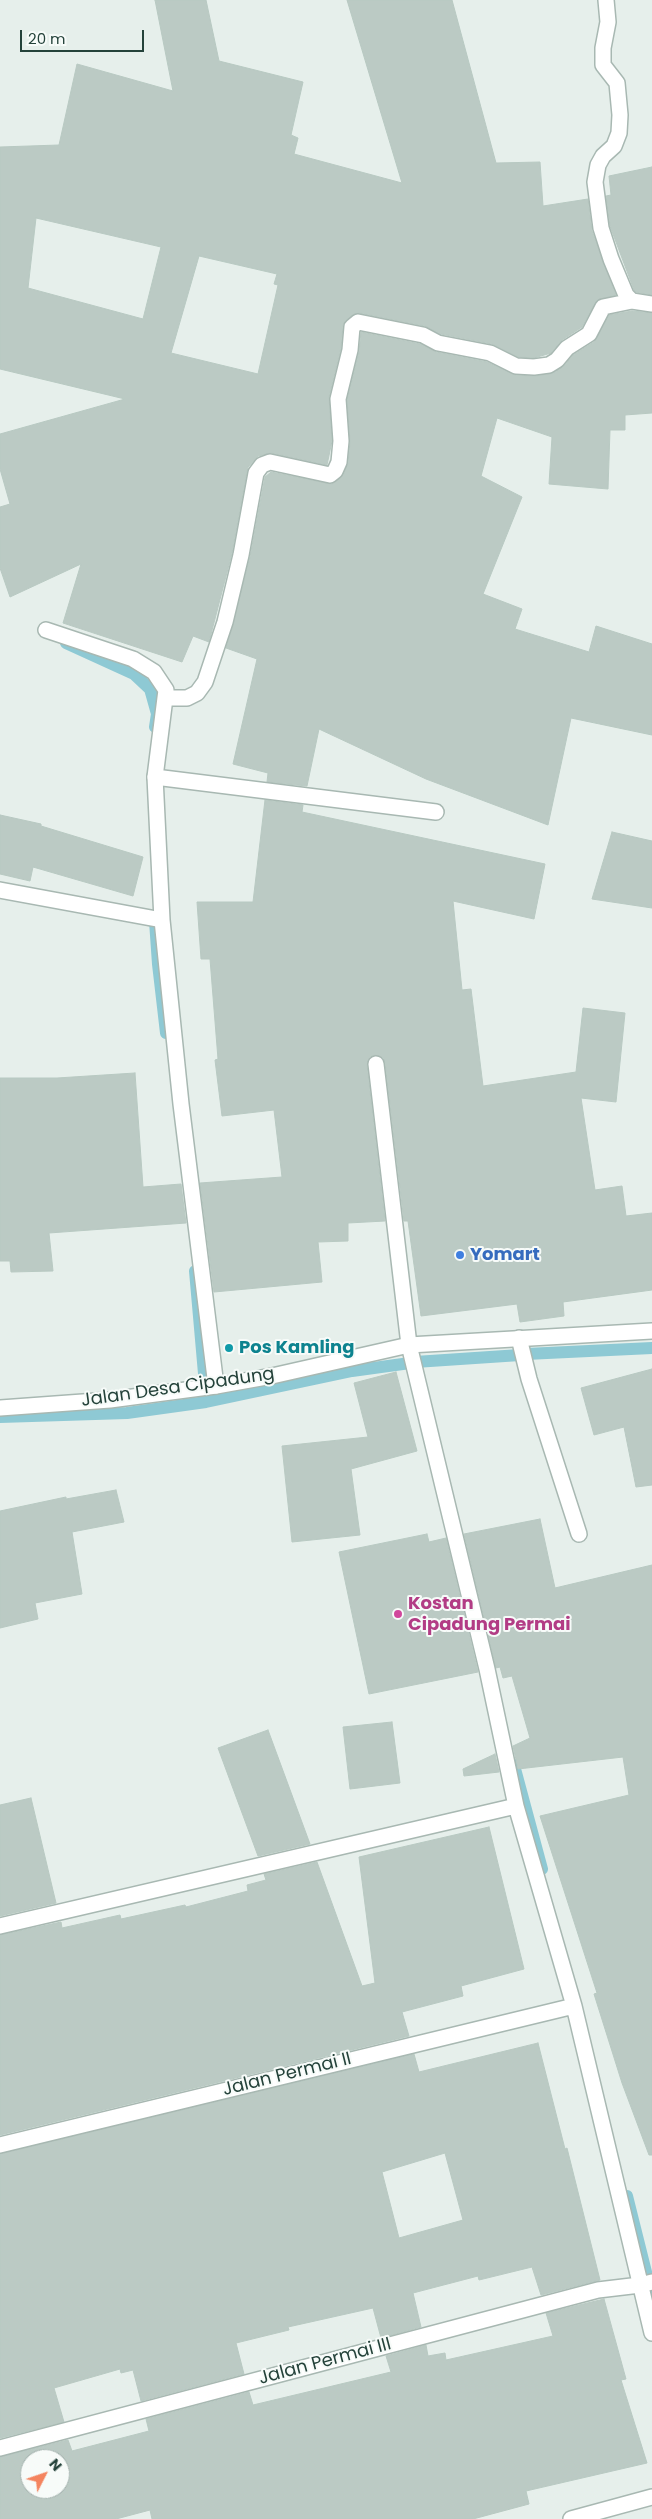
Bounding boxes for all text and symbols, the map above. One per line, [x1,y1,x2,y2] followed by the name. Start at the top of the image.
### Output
[22,20,146,52] scale bar
[28,28,66,49] text: 20 m
[470,1244,540,1266] place label: Yomart
[454,1249,466,1261] marker: Yomart
[239,1337,354,1359] place label: Pos Kamling
[223,1342,235,1354] marker: Pos Kamling
[80,1364,276,1412] street label: Jalan Desa Cipadung
[408,1593,571,1636] place label: Kostan Cipadung Permai
[392,1608,404,1620] marker: Kostan Cipadung Permai
[220,2049,354,2101] street label: Jalan Permai II
[256,2334,394,2390] street label: Jalan Permai III
[20,2449,70,2499] north arrow
[45,2454,67,2475] text: N

